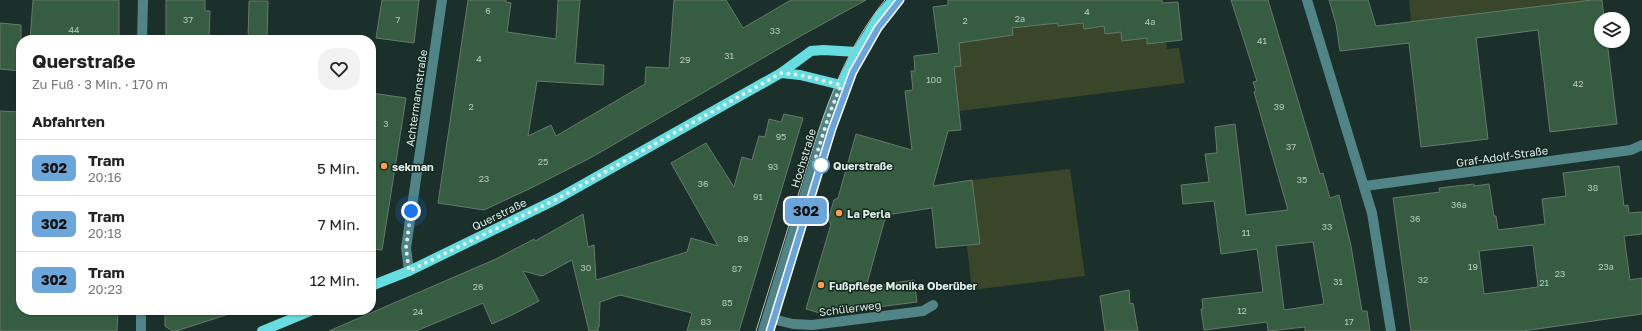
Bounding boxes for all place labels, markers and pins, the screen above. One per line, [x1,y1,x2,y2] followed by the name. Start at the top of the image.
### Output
[812,156,830,174] marker: Querstraße
[833,159,893,172] place label: Querstraße
[392,160,434,173] place label: sekman
[379,161,389,171] marker: sekman
[847,207,891,220] place label: La Perla
[834,208,844,218] marker: La Perla
[829,279,978,292] place label: Fußpflege Monika Oberüber
[816,280,826,290] marker: Fußpflege Monika Oberüber

